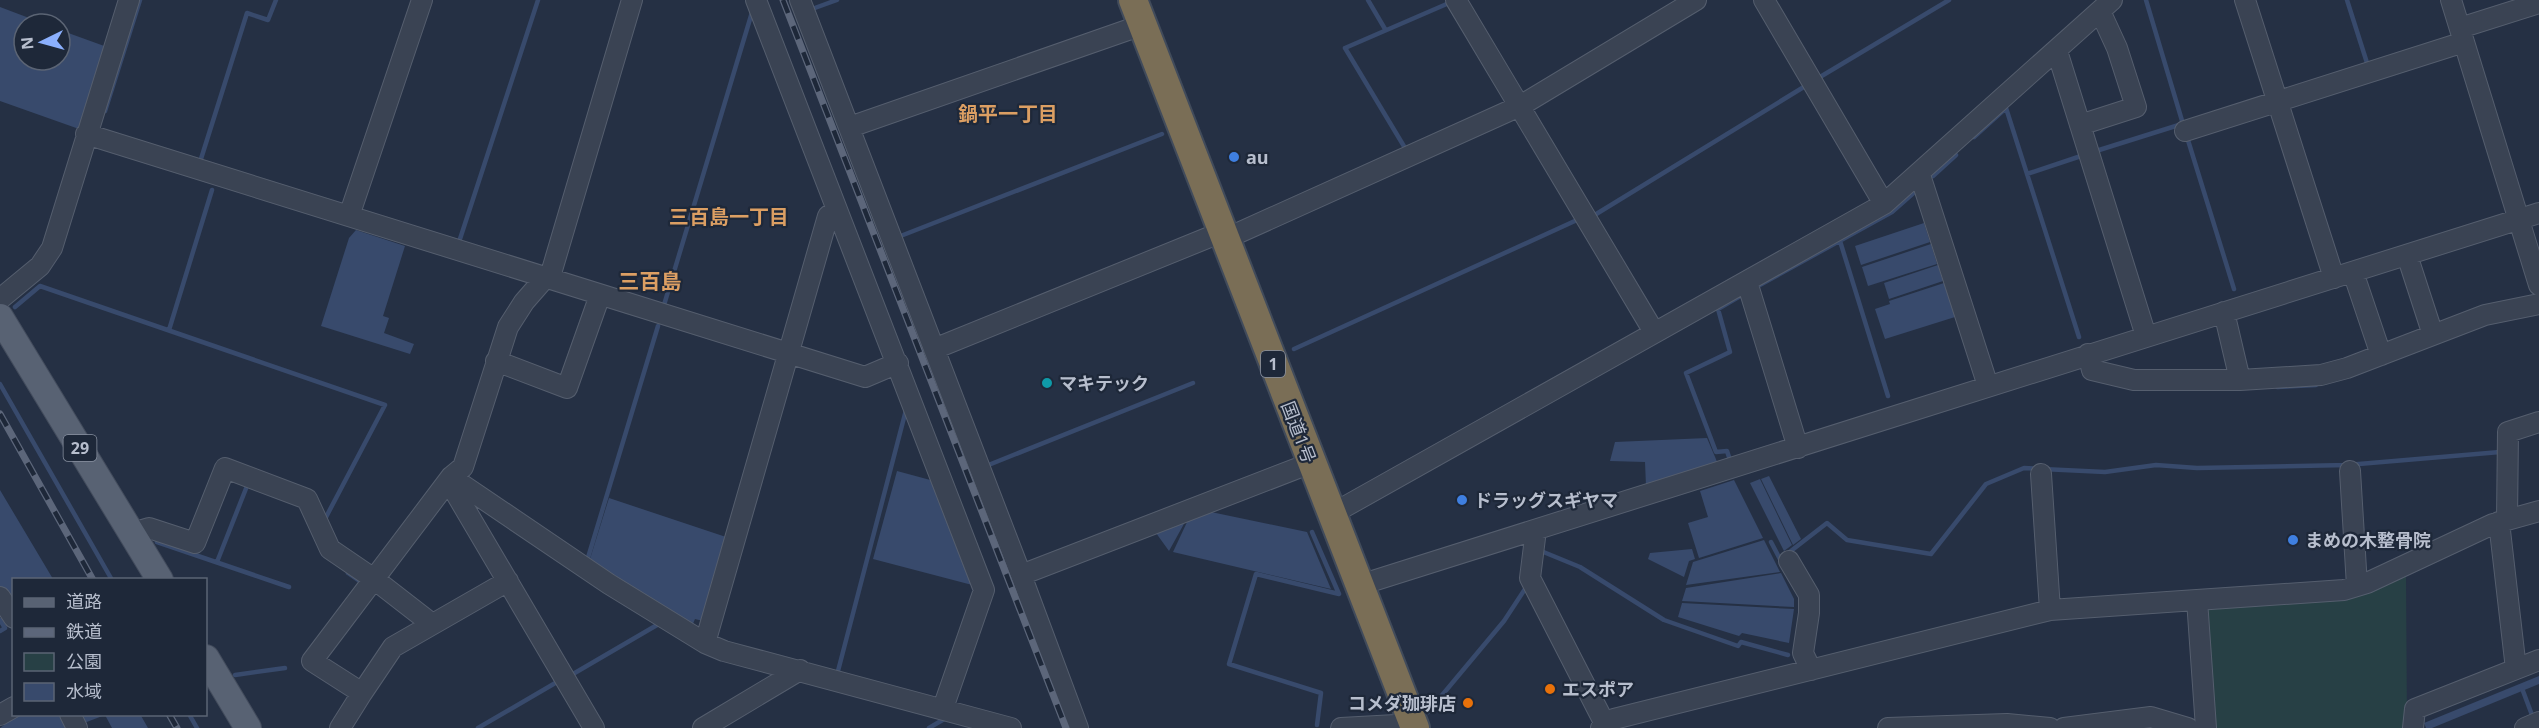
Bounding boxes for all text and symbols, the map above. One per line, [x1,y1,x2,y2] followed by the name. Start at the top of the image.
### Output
[12,12,72,72] north arrow
[16,36,39,51] text: N
[958,100,1058,127] district label: 鍋平一丁目
[1246,145,1269,169] place label: au
[1227,150,1241,164] marker: au
[669,203,789,230] district label: 三百島一丁目
[619,267,682,295] district label: 三百島
[1261,351,1285,377] road number: 1
[1059,371,1149,395] place label: マキテック
[1040,376,1054,390] marker: マキテック
[1276,398,1322,466] street label: 国道1号
[64,435,97,461] road number: 29
[1474,488,1618,512] place label: ドラッグスギヤマ
[1455,493,1469,507] marker: ドラッグスギヤマ
[2305,528,2431,552] place label: まめの木整骨院
[2286,533,2300,547] marker: まめの木整骨院
[12,578,207,716] legend
[66,589,102,613] text: 道路
[66,619,102,643] text: 鉄道
[66,649,102,673] text: 公園
[1562,677,1634,701] place label: エスポア
[66,679,102,703] text: 水域
[1543,682,1557,696] marker: エスポア
[1348,691,1456,715] place label: コメダ珈琲店
[1461,696,1475,710] marker: コメダ珈琲店

